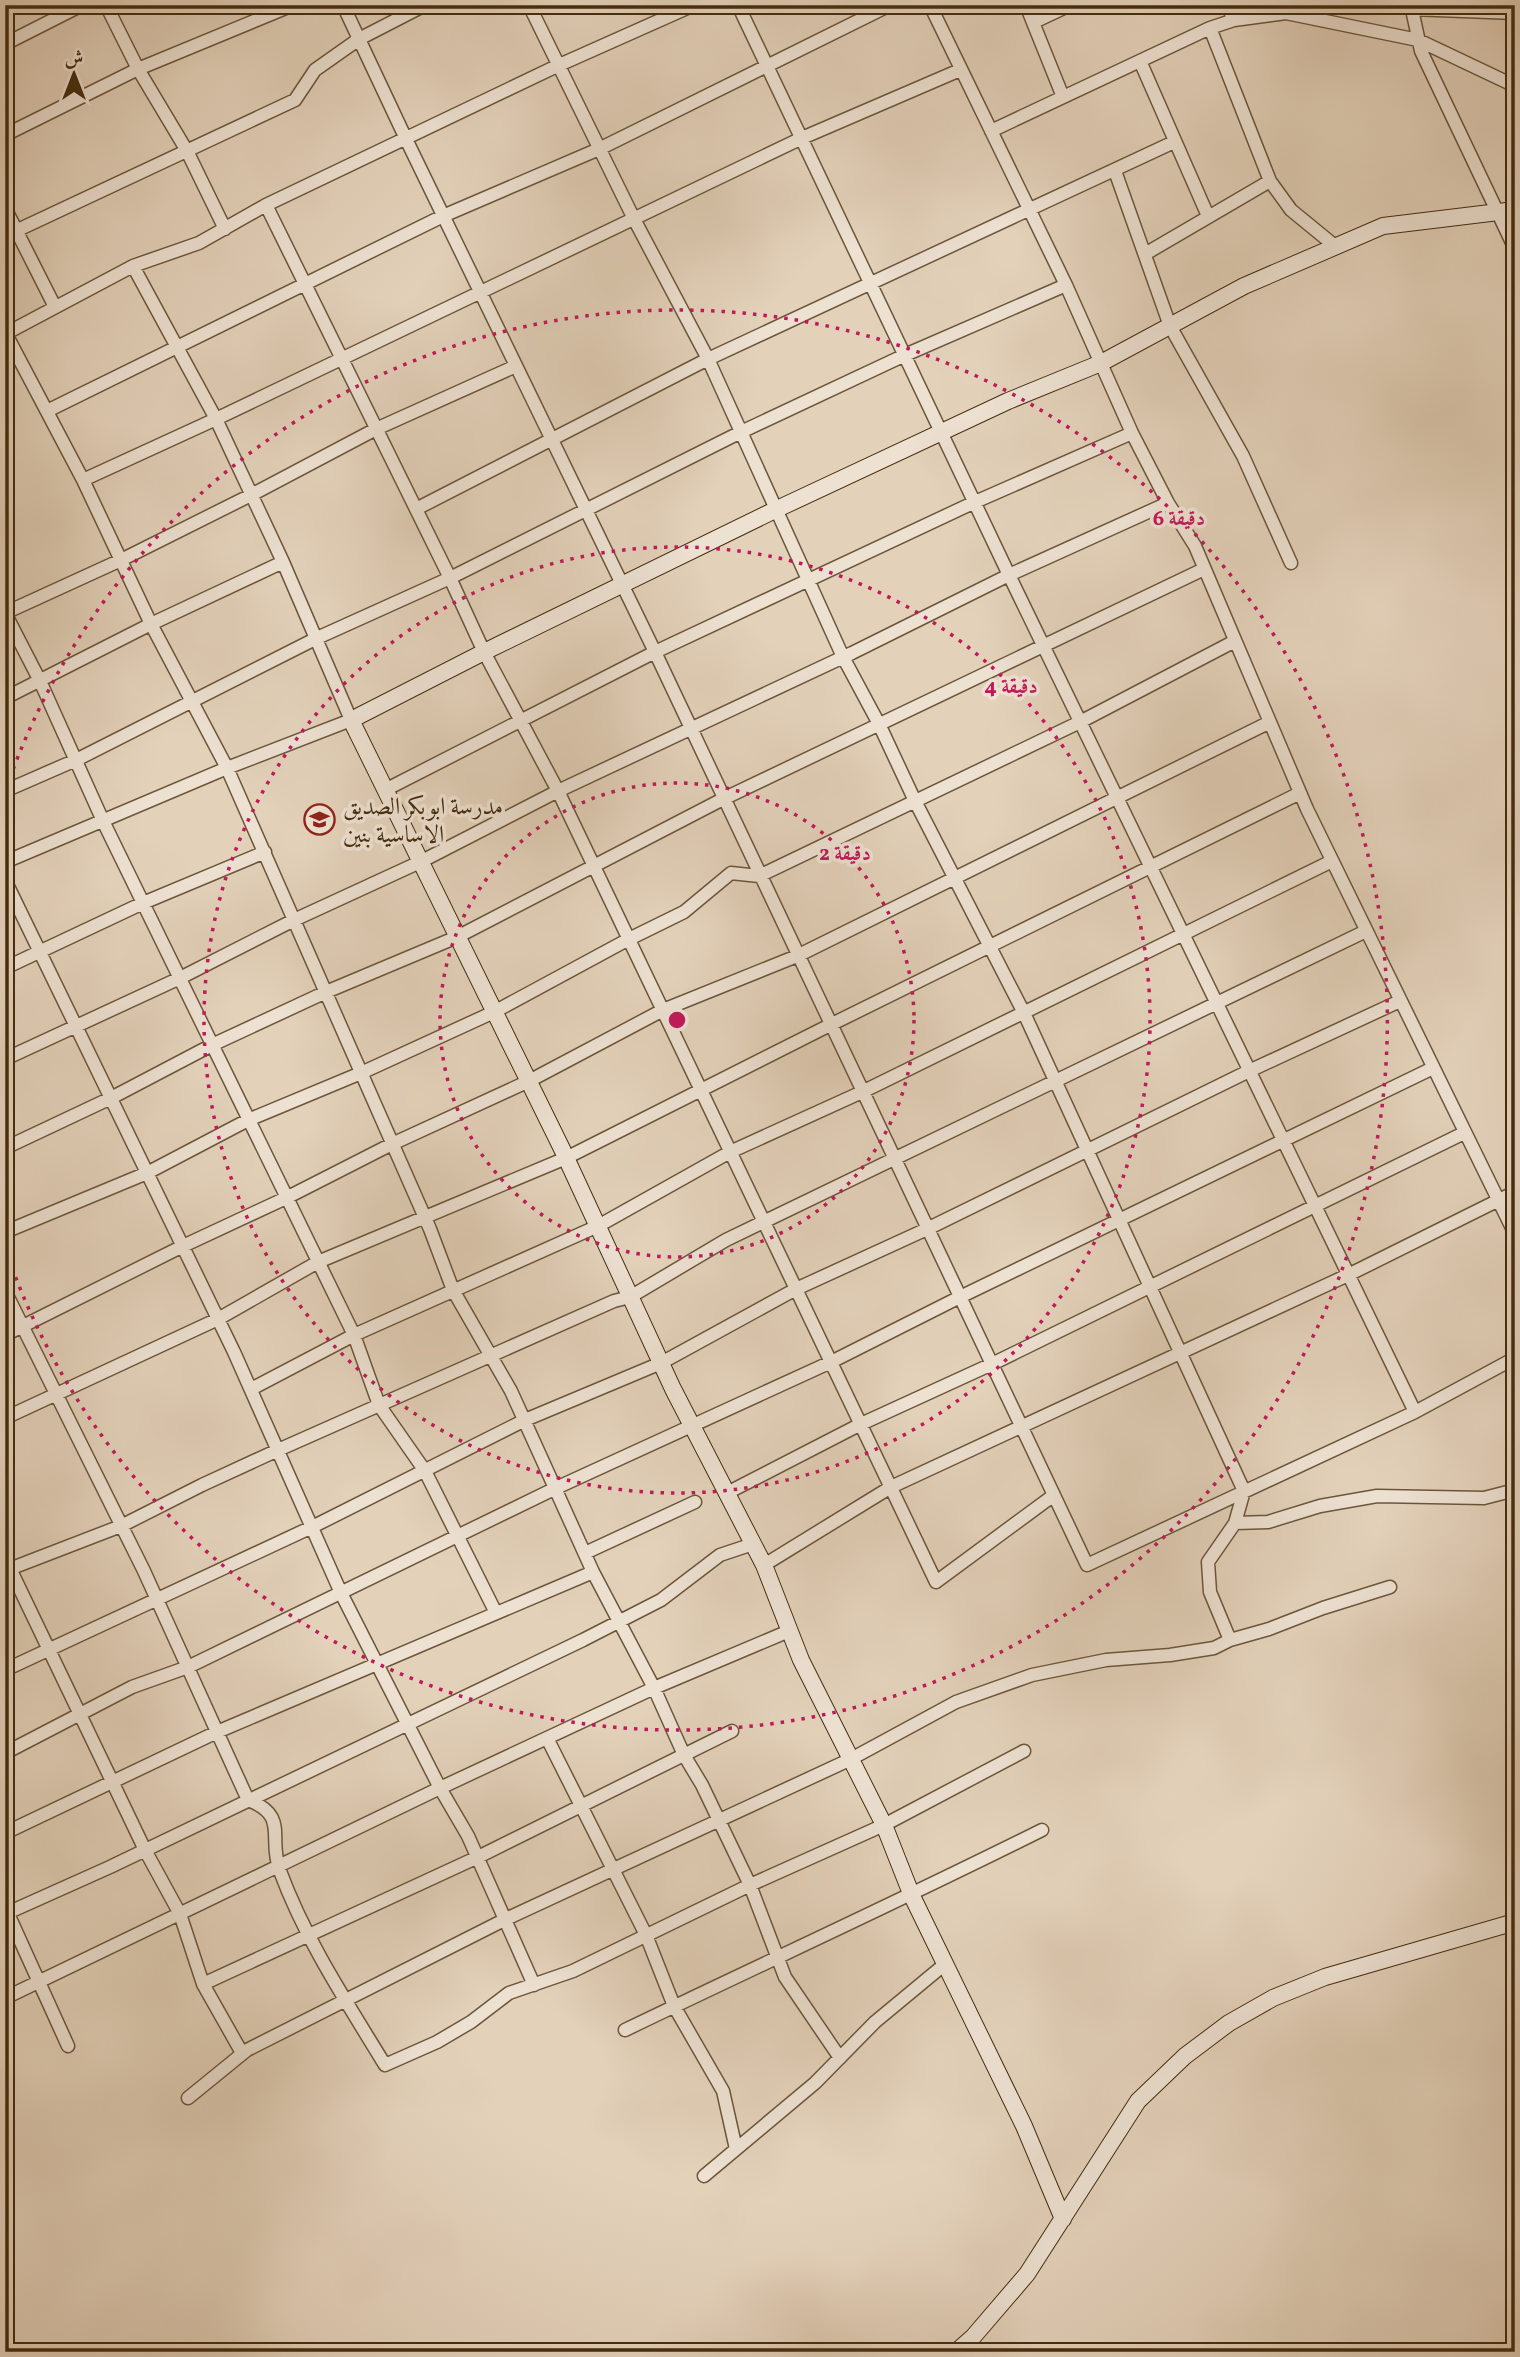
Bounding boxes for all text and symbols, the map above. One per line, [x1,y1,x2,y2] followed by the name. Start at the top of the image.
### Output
[38,38,108,108] north arrow
[65,46,83,72] text: ش
[1153,505,1205,534] text: 6 دقيقة
[984,673,1038,702] text: 4 دقيقة
[343,791,503,853] place label: مدرسة ابوبكر الصديق الاساسية بنين
[303,803,337,837] school or university icon: مدرسة ابوبكر الصديق الاساسية بنين
[819,840,871,869] text: 2 دقيقة
[665,1008,689,1032] centre of rings

